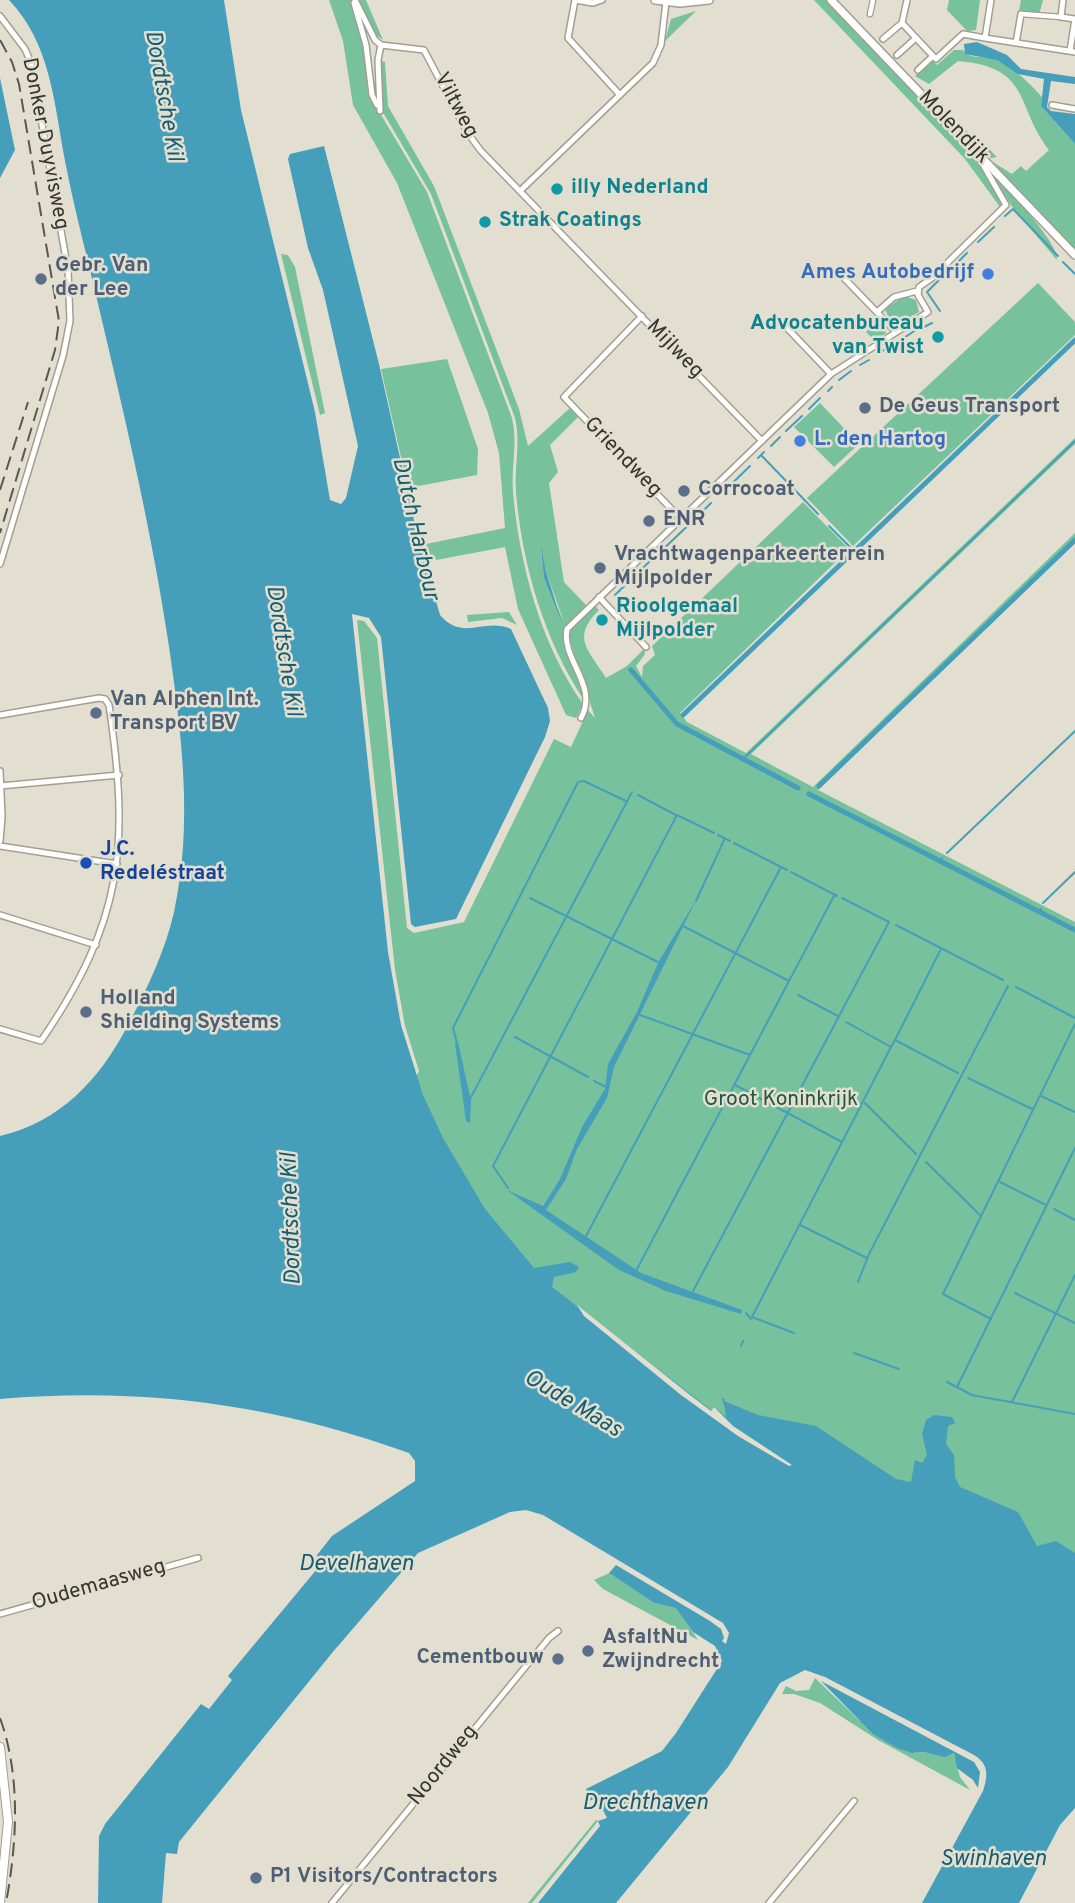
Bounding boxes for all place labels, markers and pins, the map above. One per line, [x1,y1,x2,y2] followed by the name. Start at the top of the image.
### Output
[571,176,709,202] place label: illy Nederland
[549,181,565,197] marker: illy Nederland
[499,209,642,235] place label: Strak Coatings
[477,214,493,230] marker: Strak Coatings
[55,254,148,304] place label: Gebr. Van der Lee
[801,261,974,287] place label: Ames Autobedrijf
[980,266,996,282] marker: Ames Autobedrijf
[33,271,49,287] marker: Gebr. Van der Lee
[750,312,924,362] place label: Advocatenbureau van Twist
[930,329,946,345] marker: Advocatenbureau van Twist
[879,395,1060,421] place label: De Geus Transport
[857,400,873,416] marker: De Geus Transport
[814,428,946,454] place label: L. den Hartog
[792,433,808,449] marker: L. den Hartog
[698,478,795,504] place label: Corrocoat
[676,483,692,499] marker: Corrocoat
[663,508,706,534] place label: ENR
[641,513,657,529] marker: ENR
[614,543,885,593] place label: Vrachtwagenparkeerterrein Mijlpolder
[592,560,608,576] marker: Vrachtwagenparkeerterrein Mijlpolder
[616,595,738,645] place label: Rioolgemaal Mijlpolder
[594,612,610,628] marker: Rioolgemaal Mijlpolder
[110,688,259,738] place label: Van Alphen Int. Transport BV
[88,705,104,721] marker: Van Alphen Int. Transport BV
[100,838,225,888] place label: J.C. Redeléstraat
[78,855,94,871] marker: J.C. Redeléstraat
[100,987,279,1037] place label: Holland Shielding Systems
[78,1004,94,1020] marker: Holland Shielding Systems
[602,1626,719,1676] place label: AsfaltNu Zwijndrecht
[580,1643,596,1659] marker: AsfaltNu Zwijndrecht
[416,1646,544,1672] place label: Cementbouw
[550,1651,566,1667] marker: Cementbouw
[270,1865,498,1891] place label: P1 Visitors/Contractors
[248,1870,264,1886] marker: P1 Visitors/Contractors

